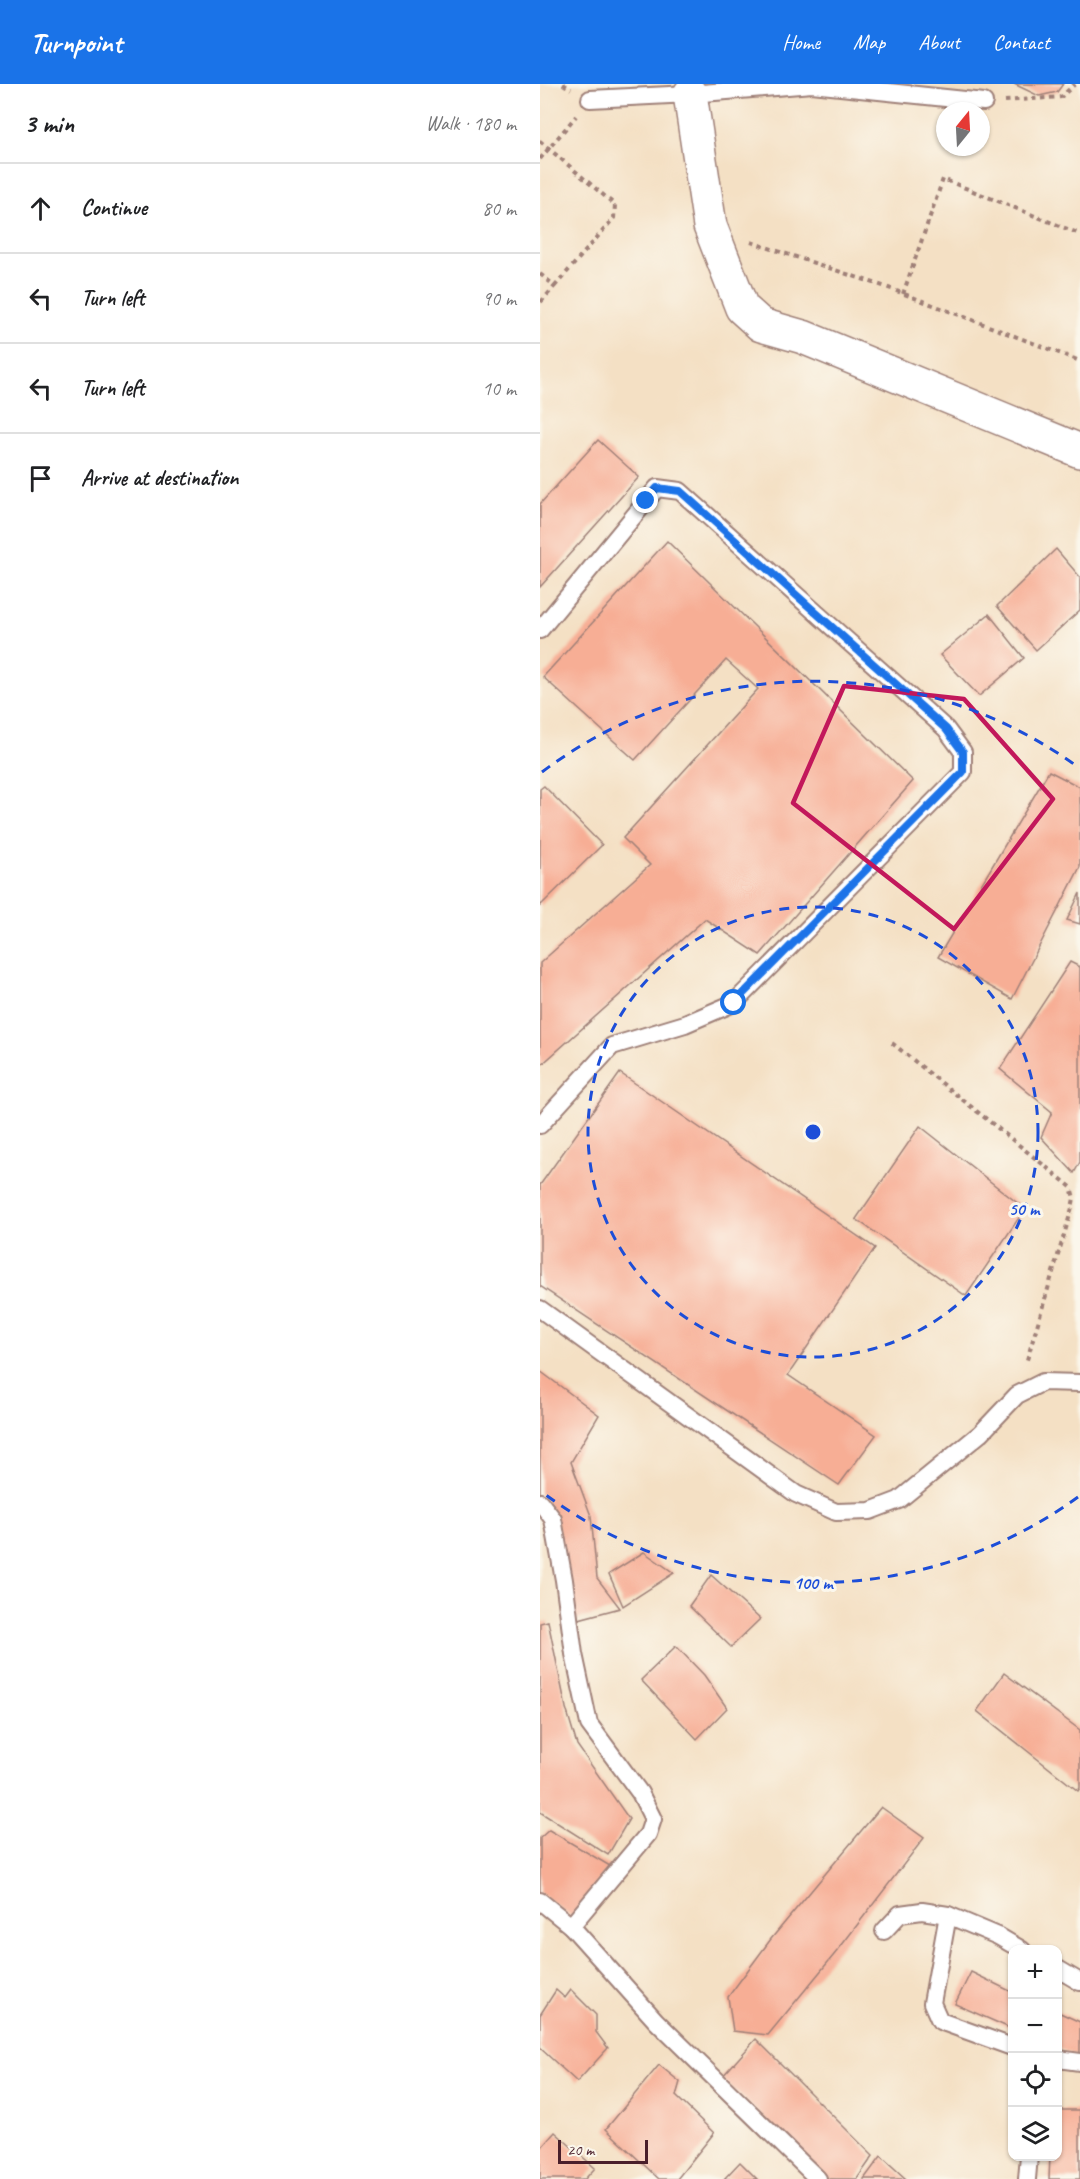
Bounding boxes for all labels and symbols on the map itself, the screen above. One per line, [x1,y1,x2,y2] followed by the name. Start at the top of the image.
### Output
[936,102,990,156] north arrow
[632,487,658,513] route end
[720,989,746,1015] route start
[803,1122,823,1142] centre of rings
[1009,1198,1041,1220] text: 50 m
[794,1572,834,1594] text: 100 m
[558,2137,648,2164] scale bar

